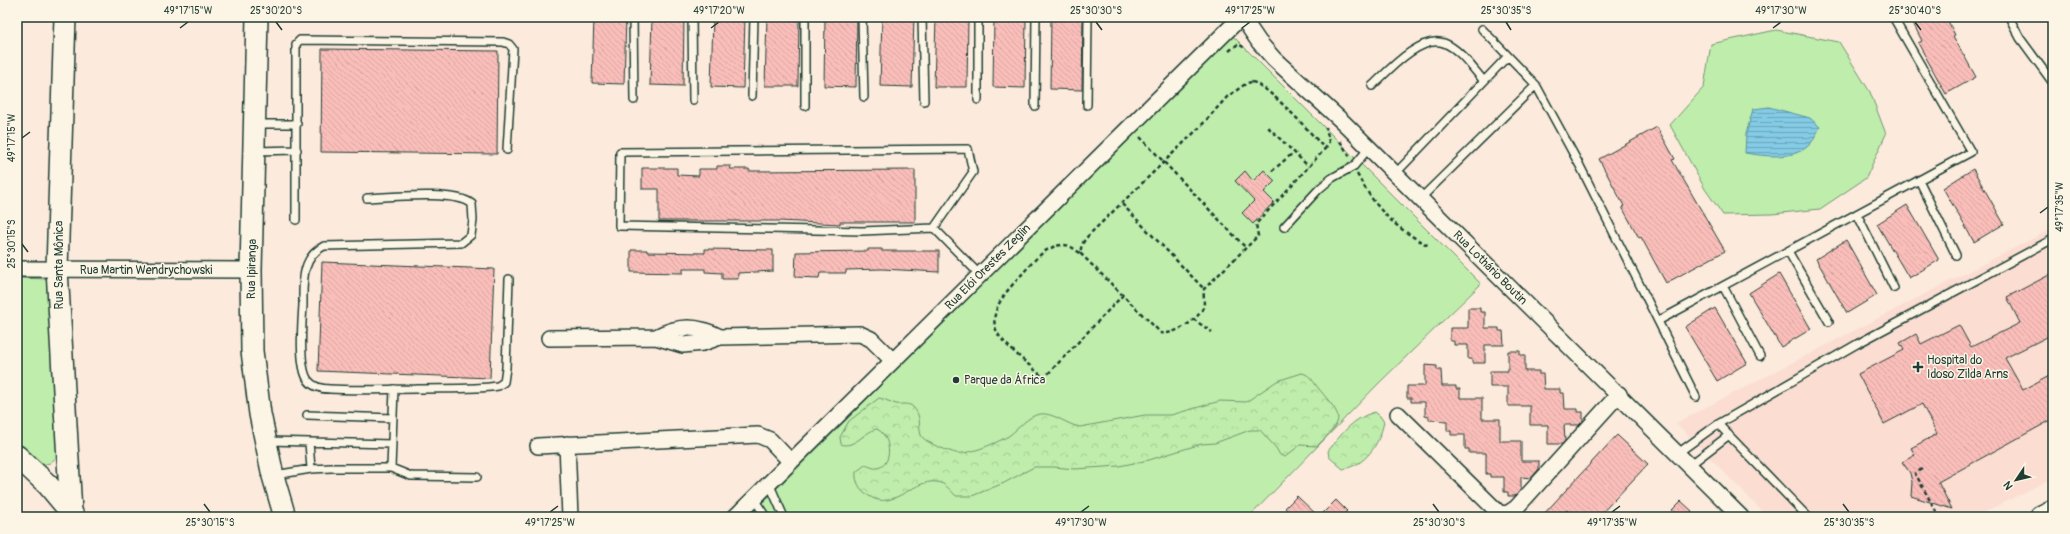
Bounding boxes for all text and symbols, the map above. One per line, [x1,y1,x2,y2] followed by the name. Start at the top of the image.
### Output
[164,5,213,17] text: 49°17'15"W
[250,5,302,17] text: 25°30'20"S
[693,5,745,17] text: 49°17'20"W
[1070,5,1122,17] text: 25°30'30"S
[1225,5,1276,17] text: 49°17'25"W
[1481,5,1532,17] text: 25°30'35"S
[1755,5,1807,17] text: 49°17'30"W
[1889,5,1941,17] text: 25°30'40"S
[6,113,18,162] text: 49°17'15"W
[2054,181,2066,232] text: 49°17'35"W
[6,219,18,269] text: 25°30'15"S
[52,220,67,309] street label: Rua Santa Mônica
[942,221,1034,313] street label: Rua Elói Orestes Zeglin
[1450,228,1530,308] street label: Rua Lothário Boutin
[244,238,260,299] street label: Rua Ipiranga
[80,263,212,278] street label: Rua Martin Wendrychowski
[1927,353,2009,382] place label: Hospital do Idoso Zilda Arns
[1912,361,1924,373] marker: Hospital do Idoso Zilda Arns
[964,372,1046,388] place label: Parque da África
[951,375,961,385] marker: Parque da África
[1996,460,2036,500] north arrow
[2000,478,2016,492] text: N
[186,517,235,529] text: 25°30'15"S
[525,517,576,529] text: 49°17'25"W
[1055,517,1107,529] text: 49°17'30"W
[1413,517,1465,529] text: 25°30'30"S
[1587,517,1638,529] text: 49°17'35"W
[1824,517,1875,529] text: 25°30'35"S

